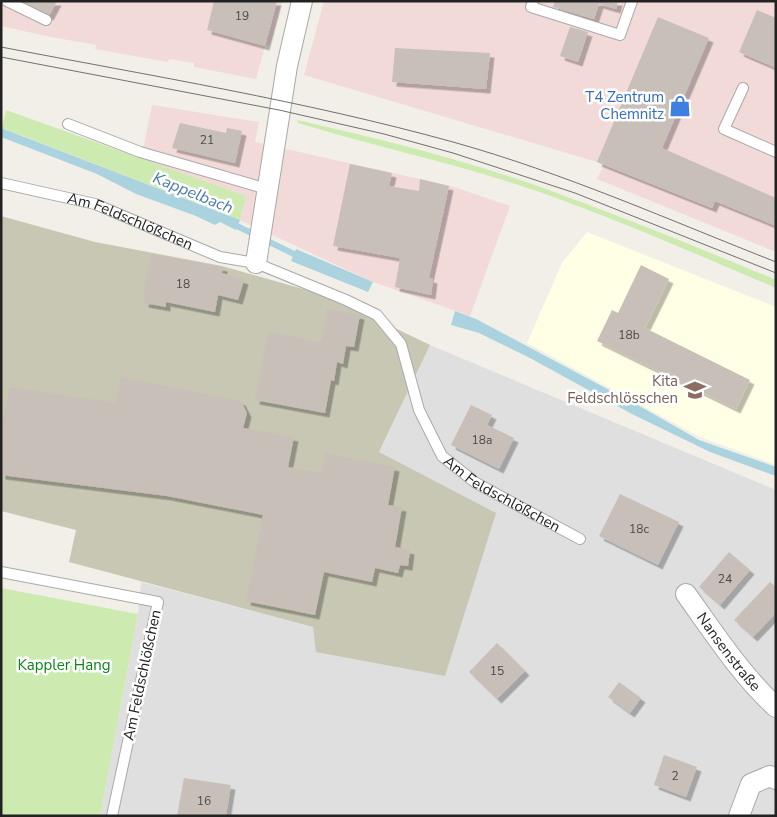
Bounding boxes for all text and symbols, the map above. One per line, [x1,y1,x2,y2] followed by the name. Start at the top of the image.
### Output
[235,8,249,24] house number: 19
[585,87,664,124] place label: T4 Zentrum Chemnitz
[667,93,693,119] shop icon: T4 Zentrum Chemnitz
[200,132,214,148] house number: 21
[150,167,236,219] water label: Kappelbach
[66,188,196,254] street label: Am Feldschlößchen
[176,276,190,292] house number: 18
[618,327,640,343] house number: 18b
[567,371,678,408] place label: Kita Feldschlösschen
[682,377,708,403] school or university icon: Kita Feldschlösschen
[472,432,492,448] house number: 18a
[439,451,564,537] street label: Am Feldschlößchen
[629,521,649,537] house number: 18c
[718,571,732,587] house number: 24
[118,608,166,742] street label: Am Feldschlößchen
[692,608,765,696] street label: Nansenstraße
[17,655,111,675] park label: Kappler Hang
[490,663,504,679] house number: 15
[671,768,679,784] house number: 2
[197,793,211,809] house number: 16

